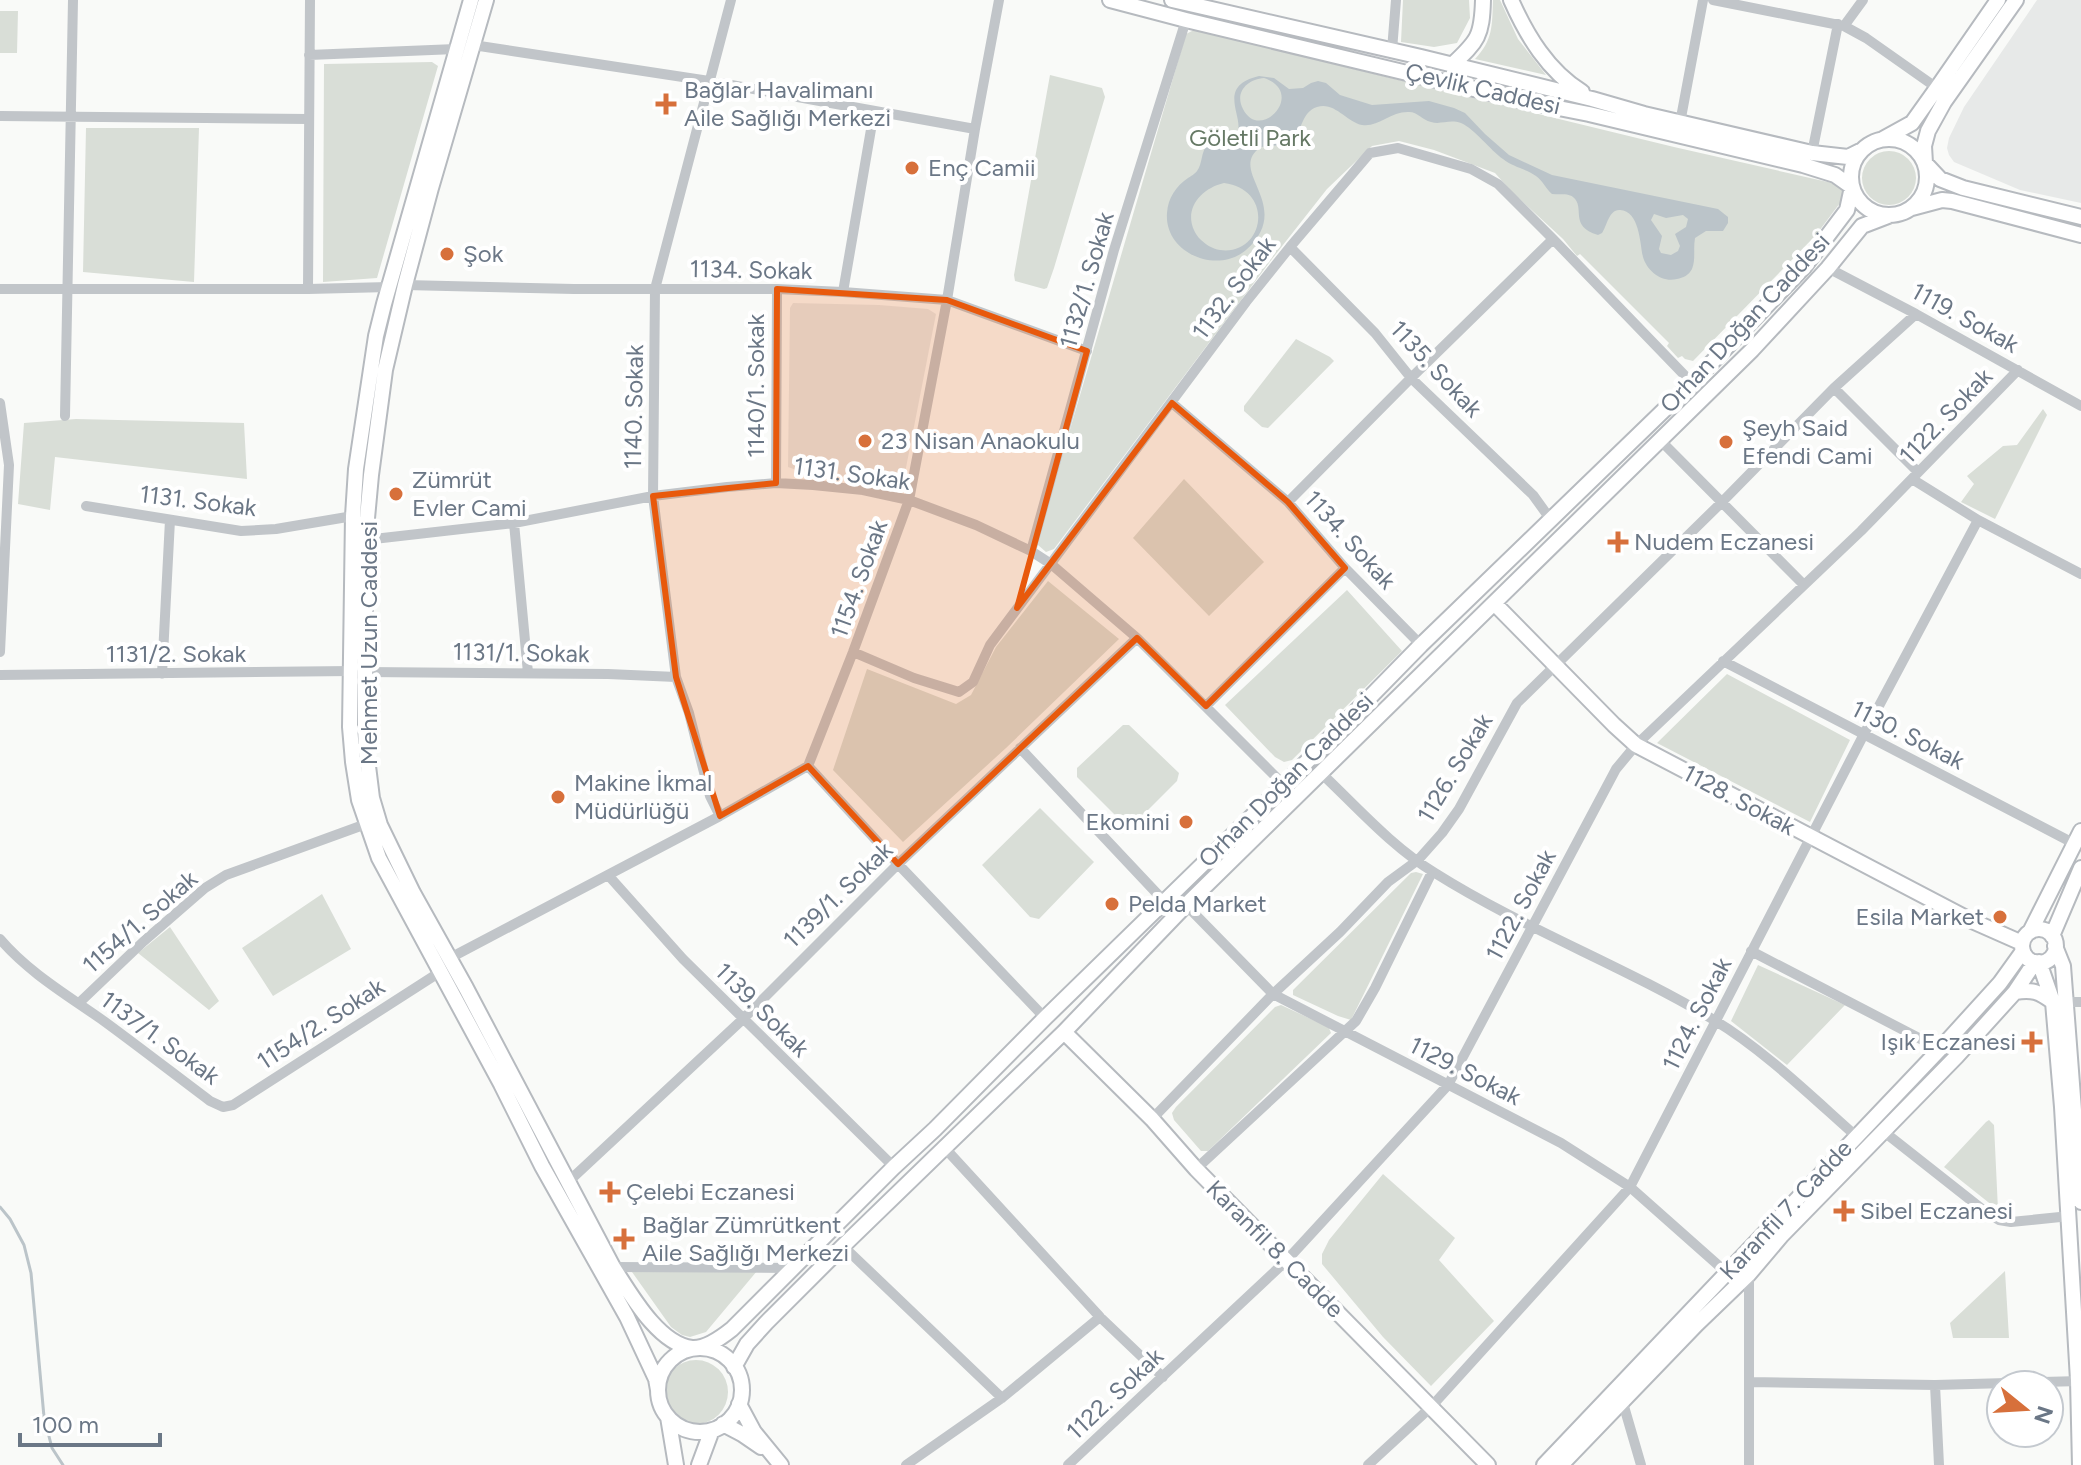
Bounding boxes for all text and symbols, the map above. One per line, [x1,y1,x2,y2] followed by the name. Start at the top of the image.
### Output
[1403,57,1564,120] street label: Çevlik Caddesi
[684,75,891,132] place label: Bağlar Havalimanı Aile Sağlığı Merkezi
[655,93,677,115] marker: Bağlar Havalimanı Aile Sağlığı Merkezi
[1189,123,1311,152] park label: Göletli Park
[928,153,1036,182] place label: Enç Camii
[903,159,921,177] marker: Enç Camii
[1053,208,1120,351] street label: 1132/1. Sokak
[1654,227,1835,419] street label: Orhan Doğan Caddesi
[1186,230,1282,345] street label: 1132. Sokak
[463,239,504,268] place label: Şok
[438,245,456,263] marker: Şok
[689,254,813,285] street label: 1134. Sokak
[1907,276,2024,359] street label: 1119. Sokak
[741,314,770,458] street label: 1140/1. Sokak
[1384,314,1489,423] street label: 1135. Sokak
[618,344,649,470] street label: 1140. Sokak
[1893,362,1999,469] street label: 1122. Sokak
[1742,413,1873,470] place label: Şeyh Said Efendi Cami
[881,426,1080,455] place label: 23 Nisan Anaokulu
[856,432,874,450] marker: 23 Nisan Anaokulu
[1717,433,1735,451] marker: Şeyh Said Efendi Cami
[792,451,913,496] street label: 1131. Sokak
[412,465,527,522] place label: Zümrüt Evler Cami
[138,479,259,522] street label: 1131. Sokak
[1299,484,1402,595] street label: 1134. Sokak
[387,485,405,503] marker: Zümrüt Evler Cami
[824,516,893,642] street label: 1154. Sokak
[354,521,383,765] street label: Mehmet Uzun Caddesi
[1634,527,1814,556] place label: Nudem Eczanesi
[1609,533,1627,551] marker: Nudem Eczanesi
[452,637,590,668] street label: 1131/1. Sokak
[106,639,247,668] street label: 1131/2. Sokak
[1192,686,1379,873] street label: Orhan Doğan Caddesi
[1847,694,1970,776] street label: 1130. Sokak
[1411,708,1499,827] street label: 1126. Sokak
[1678,758,1801,841] street label: 1128. Sokak
[574,768,712,825] place label: Makine İkmal Müdürlüğü
[549,788,567,806] marker: Makine İkmal Müdürlüğü
[1086,807,1170,836] place label: Ekomini
[1177,813,1195,831] marker: Ekomini
[777,835,899,954] street label: 1139/1. Sokak
[1479,844,1562,965] street label: 1122. Sokak
[76,864,203,979] street label: 1154/1. Sokak
[1128,889,1266,918] place label: Pelda Market
[1103,895,1121,913] marker: Pelda Market
[1855,902,1984,931] place label: Esila Market
[1991,908,2009,926] marker: Esila Market
[1656,952,1738,1075] street label: 1124. Sokak
[709,957,816,1063] street label: 1139. Sokak
[252,971,390,1076] street label: 1154/2. Sokak
[95,985,226,1091] street label: 1137/1. Sokak
[1881,1027,2016,1056] place label: Işık Eczanesi
[1404,1030,1526,1111] street label: 1129. Sokak
[2023,1033,2041,1051] marker: Işık Eczanesi
[1713,1134,1858,1286] street label: Karanfil 7. Cadde
[1201,1174,1350,1323] street label: Karanfil 8. Cadde
[626,1177,795,1206] place label: Çelebi Eczanesi
[601,1183,619,1201] marker: Çelebi Eczanesi
[1860,1196,2013,1225] place label: Sibel Eczanesi
[1835,1202,1853,1220] marker: Sibel Eczanesi
[642,1210,849,1267] place label: Bağlar Zümrütkent Aile Sağlığı Merkezi
[613,1228,635,1250] marker: Bağlar Zümrütkent Aile Sağlığı Merkezi
[1060,1341,1169,1446] street label: 1122. Sokak
[1985,1369,2065,1449] north arrow
[20,1397,160,1447] scale bar
[2028,1403,2059,1427] text: N
[32,1410,99,1439] text: 100 m

